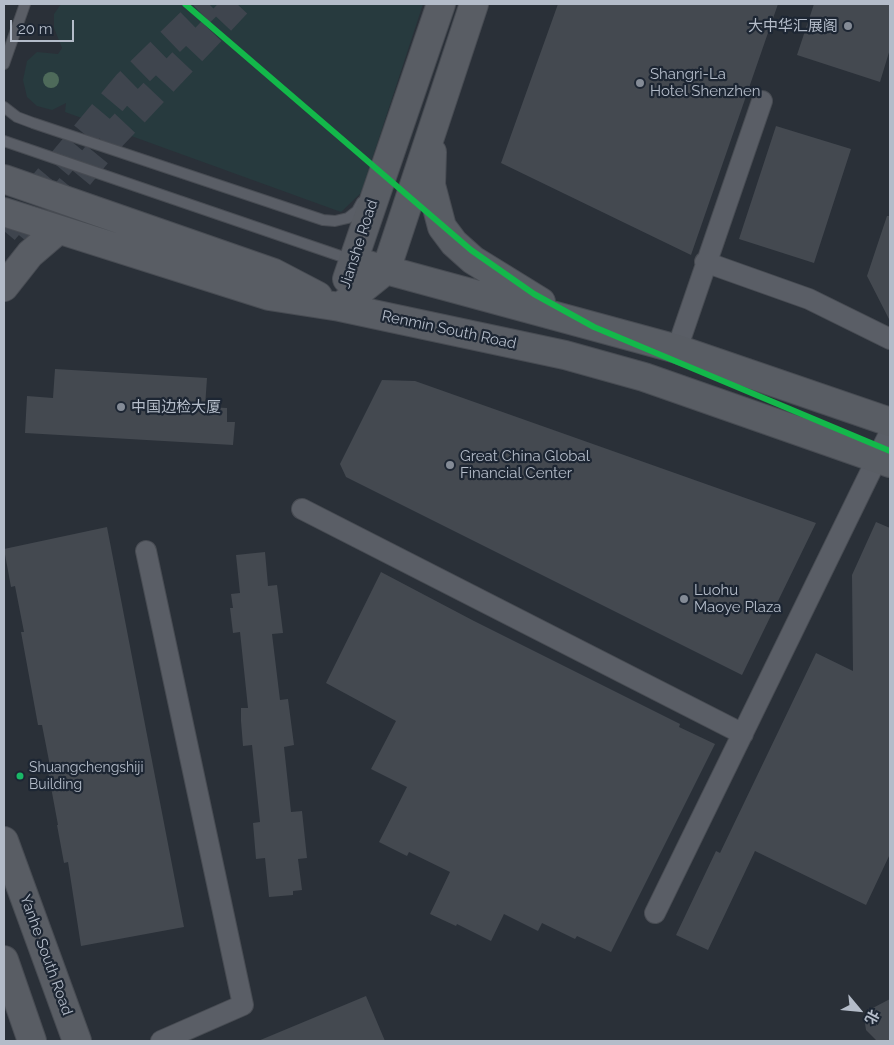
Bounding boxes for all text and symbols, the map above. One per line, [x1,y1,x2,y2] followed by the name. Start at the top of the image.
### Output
[12,10,76,42] scale bar
[748,17,838,35] place label: 大中华汇展阁
[18,20,53,38] text: 20 m
[842,20,854,32] marker: 大中华汇展阁
[650,65,760,100] place label: Shangri-La Hotel Shenzhen
[634,77,646,89] marker: Shangri-La Hotel Shenzhen
[336,197,382,291] street label: Jianshe Road
[380,307,518,353] street label: Renmin South Road
[131,398,221,416] place label: 中国边检大厦
[115,401,127,413] marker: 中国边检大厦
[460,447,590,482] place label: Great China Global Financial Center
[444,459,456,471] marker: Great China Global Financial Center
[694,581,782,616] place label: Luohu Maoye Plaza
[678,593,690,605] marker: Luohu Maoye Plaza
[29,760,143,792] place label: Shuangchengshiji Building
[15,771,25,781] marker: Shuangchengshiji Building
[16,892,76,1018] street label: Yanhe South Road
[834,985,884,1035] north arrow
[862,1007,883,1027] text: 北

